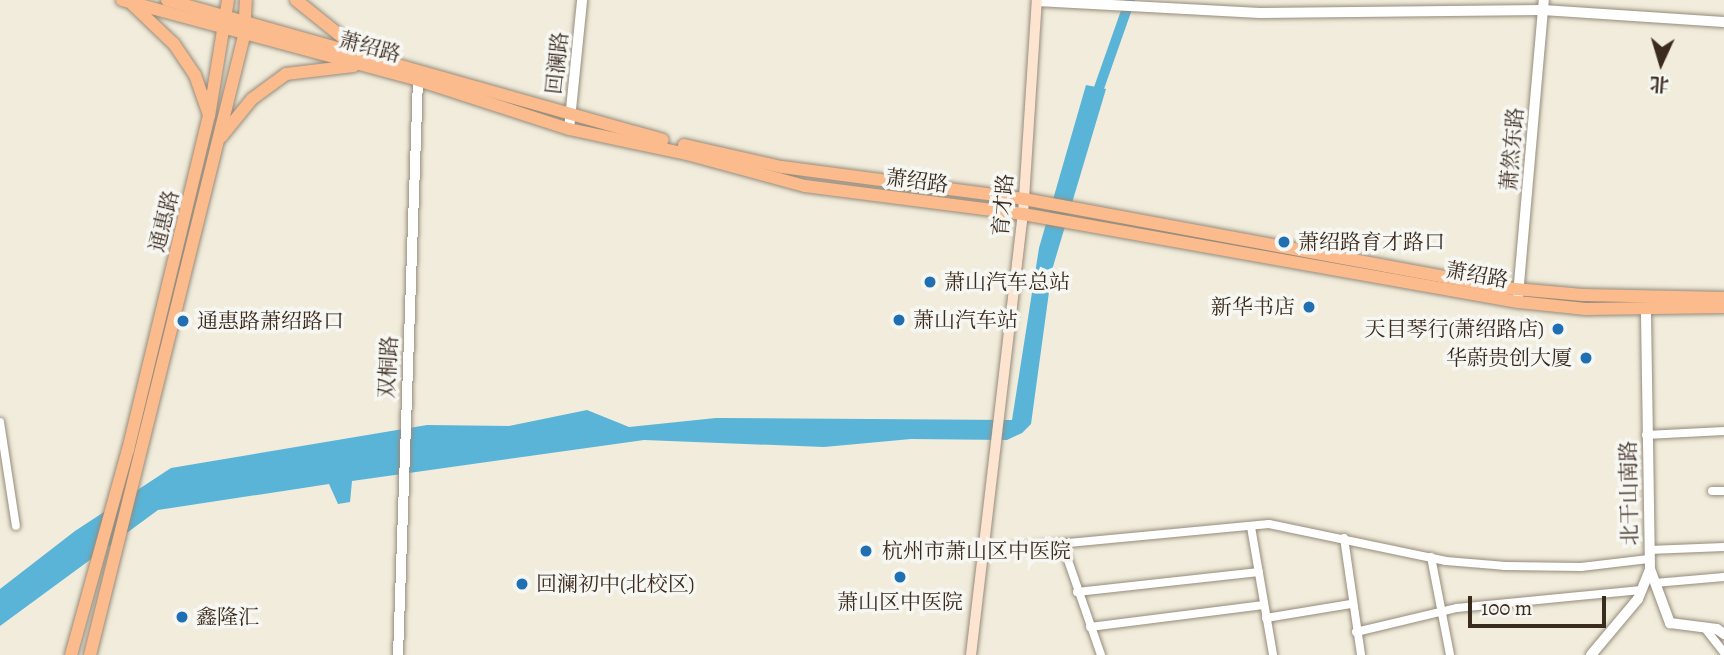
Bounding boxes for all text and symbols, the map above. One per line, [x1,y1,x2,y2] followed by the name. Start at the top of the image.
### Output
[336,27,404,67] street label: 萧绍路
[1626,28,1696,98] north arrow
[541,30,573,96] street label: 回澜路
[1649,70,1670,98] text: 北
[1496,106,1528,192] street label: 萧然东路
[884,165,950,197] street label: 萧绍路
[988,173,1018,237] street label: 育才路
[144,187,184,255] street label: 通惠路
[1298,229,1445,255] place label: 萧绍路育才路口
[1276,234,1292,250] marker: 萧绍路育才路口
[1444,257,1510,293] street label: 萧绍路
[944,269,1070,295] place label: 萧山汽车总站
[922,274,938,290] marker: 萧山汽车总站
[1211,294,1295,320] place label: 新华书店
[1301,299,1317,315] marker: 新华书店
[913,307,1018,333] place label: 萧山汽车站
[197,308,344,334] place label: 通惠路萧绍路口
[891,312,907,328] marker: 萧山汽车站
[175,313,191,329] marker: 通惠路萧绍路口
[1364,316,1544,342] place label: 天目琴行(萧绍路店)
[1550,321,1566,337] marker: 天目琴行(萧绍路店)
[374,335,402,399] street label: 双桐路
[1446,345,1572,371] place label: 华蔚贵创大厦
[1578,350,1594,366] marker: 华蔚贵创大厦
[1615,440,1643,546] street label: 北干山南路
[882,538,1071,564] place label: 杭州市萧山区中医院
[856,541,876,561] marker: 杭州市萧山区中医院
[890,567,910,587] marker: 萧山区中医院
[536,571,695,597] place label: 回澜初中(北校区)
[514,576,530,592] marker: 回澜初中(北校区)
[1472,582,1610,626] scale bar
[837,589,963,615] place label: 萧山区中医院
[1481,594,1532,622] text: 100 m
[196,604,259,630] place label: 鑫隆汇
[174,609,190,625] marker: 鑫隆汇

